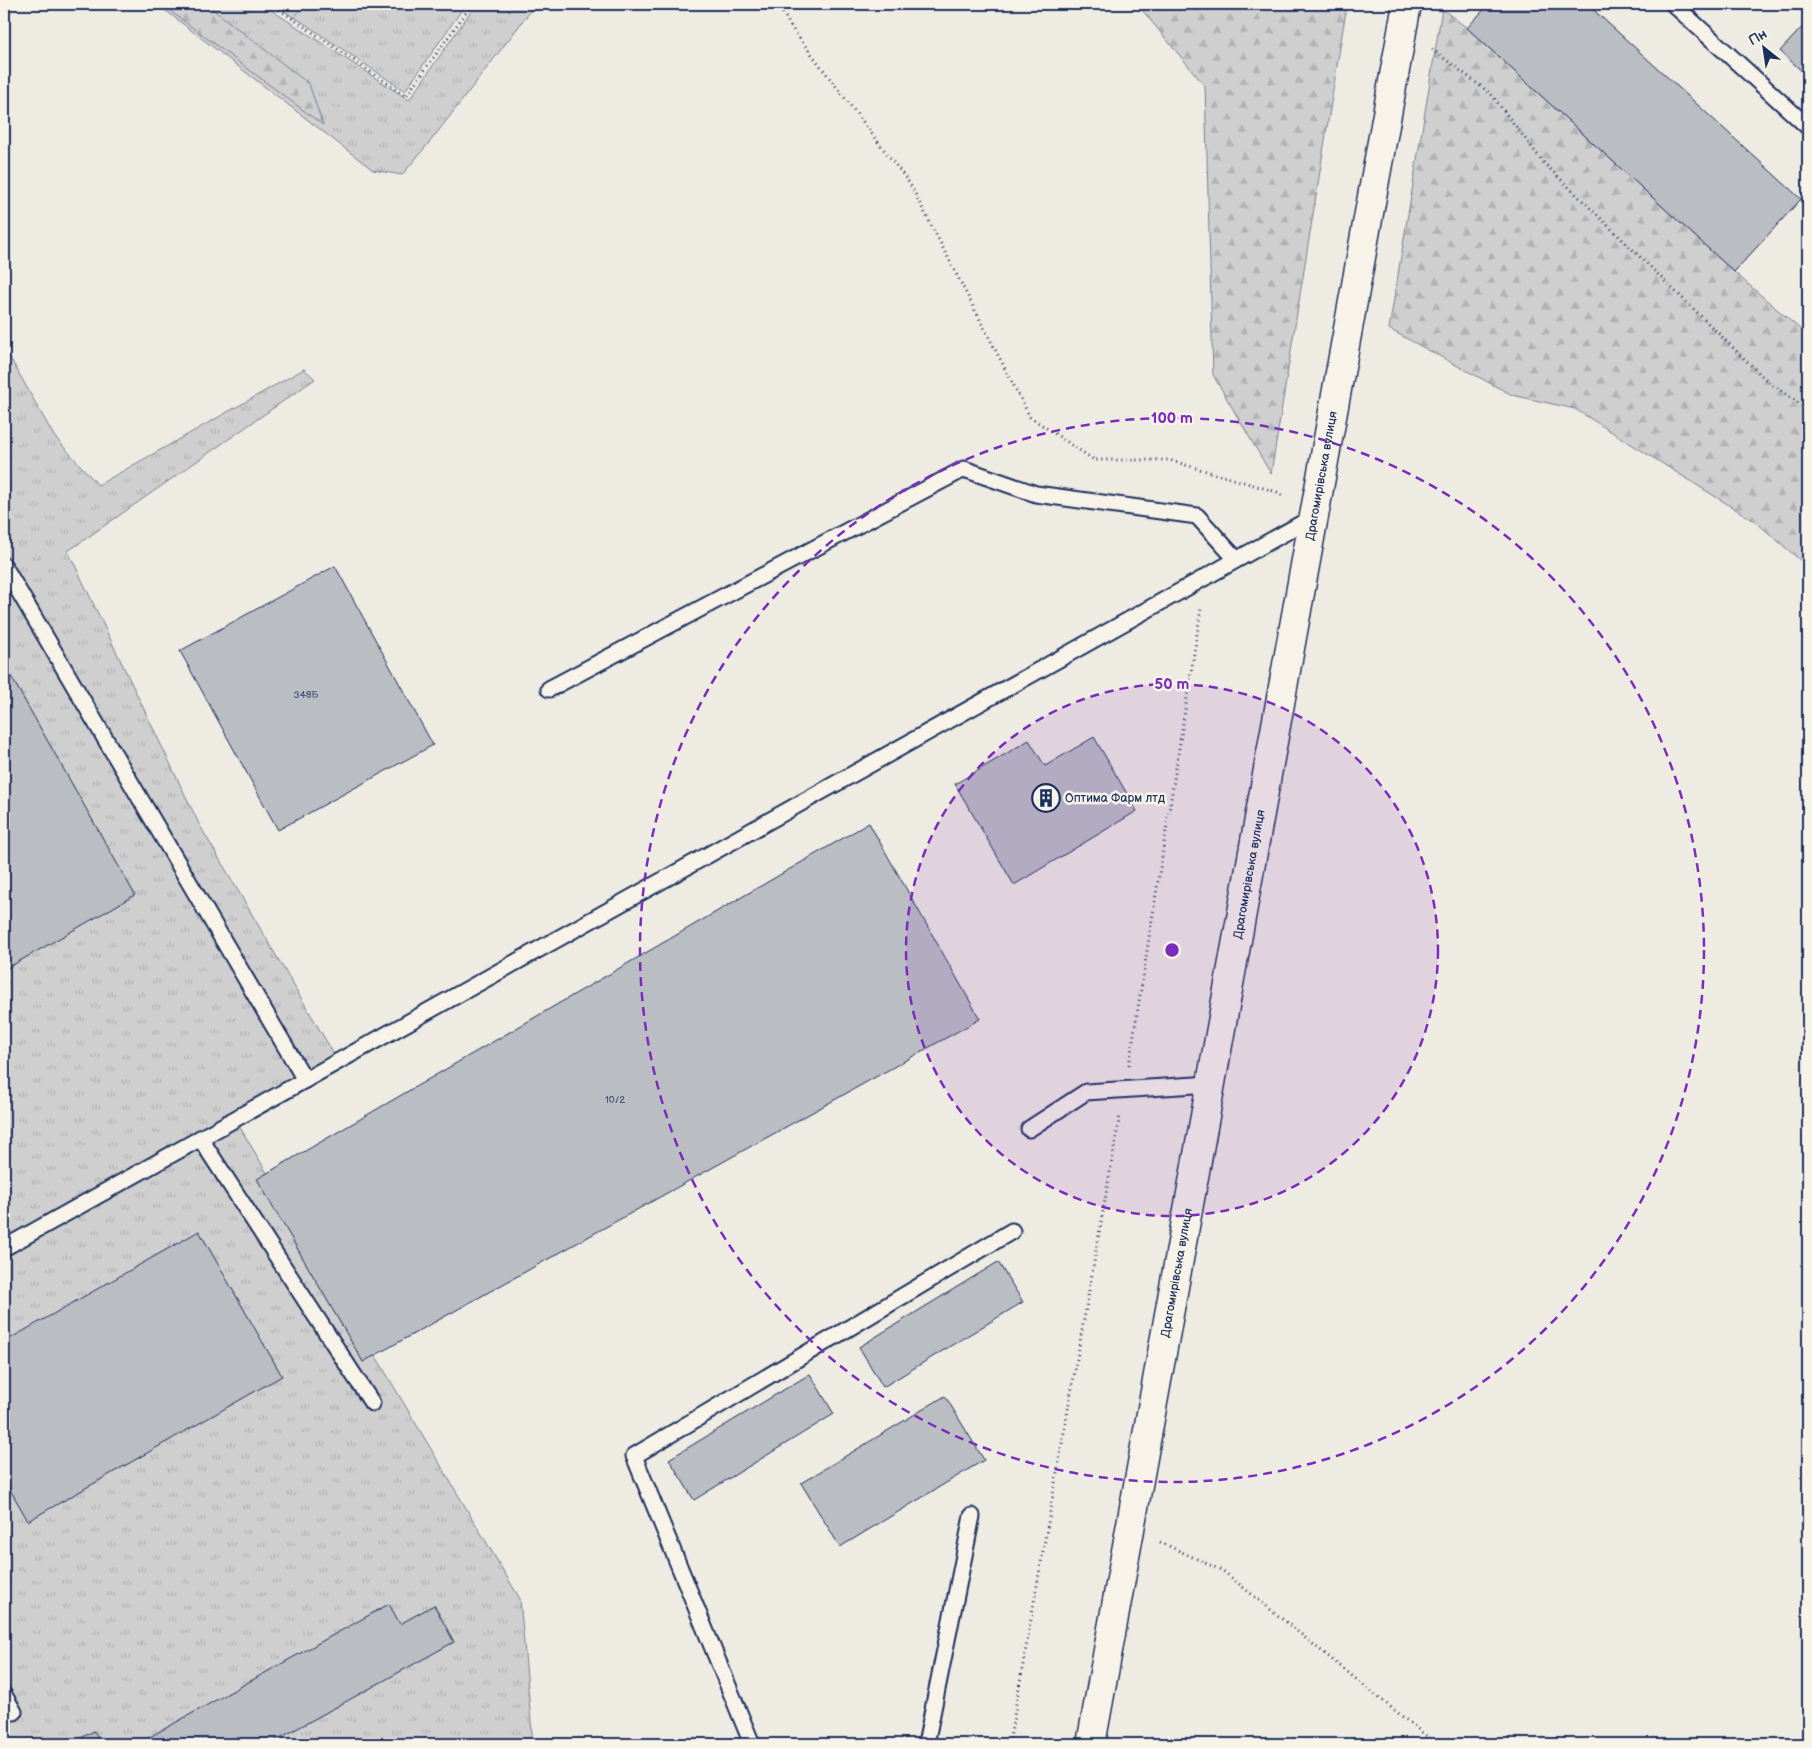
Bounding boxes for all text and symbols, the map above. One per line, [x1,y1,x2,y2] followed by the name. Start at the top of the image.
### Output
[1740,22,1790,72] north arrow
[1745,25,1770,49] text: Пн
[1151,409,1193,428] text: 100 m
[1303,410,1341,542] street label: Драгомирівська вулиця
[1155,675,1190,694] text: 50 m
[293,689,319,701] house number: 348Б
[1031,783,1061,813] building icon: Оптима Фарм лтд
[1065,791,1166,806] place label: Оптима Фарм лтд
[1230,808,1269,940] street label: Драгомирівська вулиця
[1163,941,1181,959] centre of rings
[605,1094,625,1106] house number: 10/2
[1158,1207,1196,1339] street label: Драгомирівська вулиця

